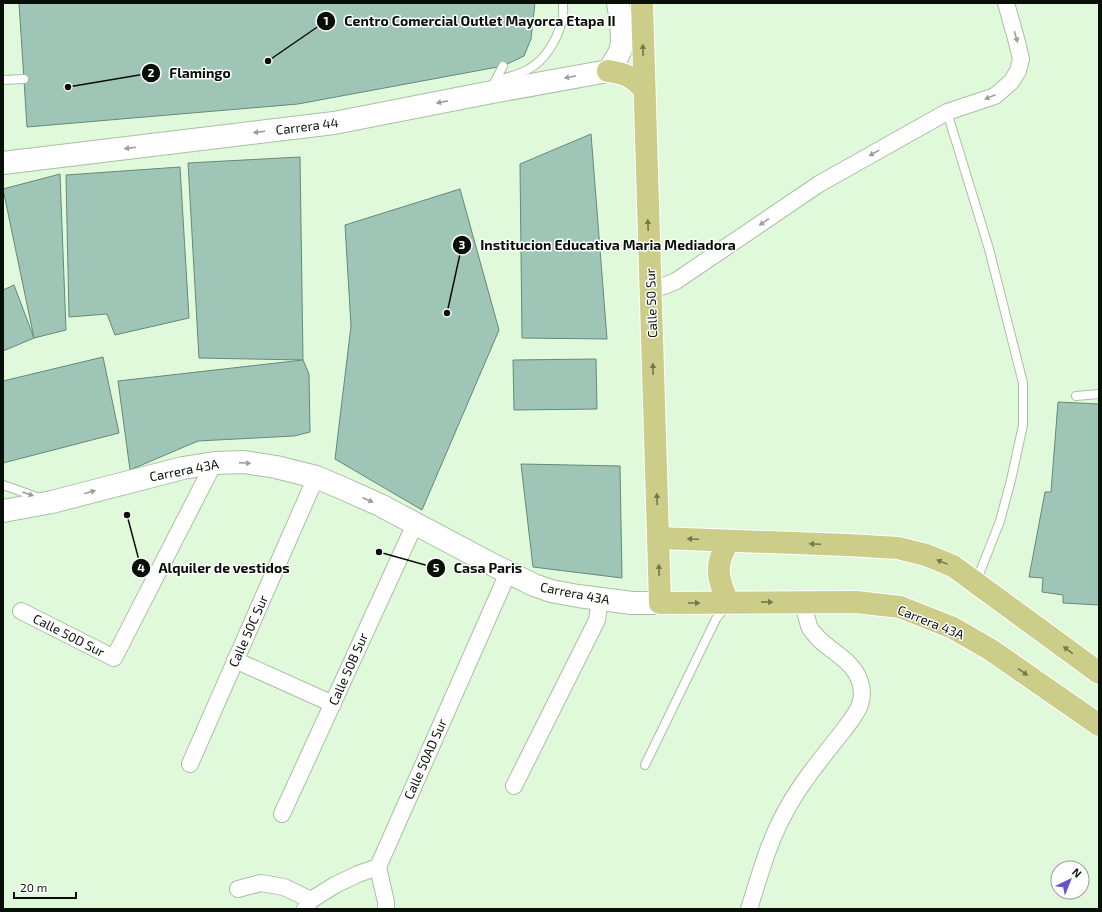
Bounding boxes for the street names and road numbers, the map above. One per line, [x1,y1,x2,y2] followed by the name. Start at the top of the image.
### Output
[275,114,339,138] street label: Carrera 44
[642,268,660,338] street label: Calle 50 Sur
[148,455,220,485] street label: Carrera 43A
[539,578,611,608] street label: Carrera 43A
[225,592,271,670] street label: Calle 50C Sur
[895,601,967,643] street label: Carrera 43A
[30,610,108,660] street label: Calle 50D Sur
[325,630,371,708] street label: Calle 50B Sur
[400,716,450,802] street label: Calle 50AD Sur

